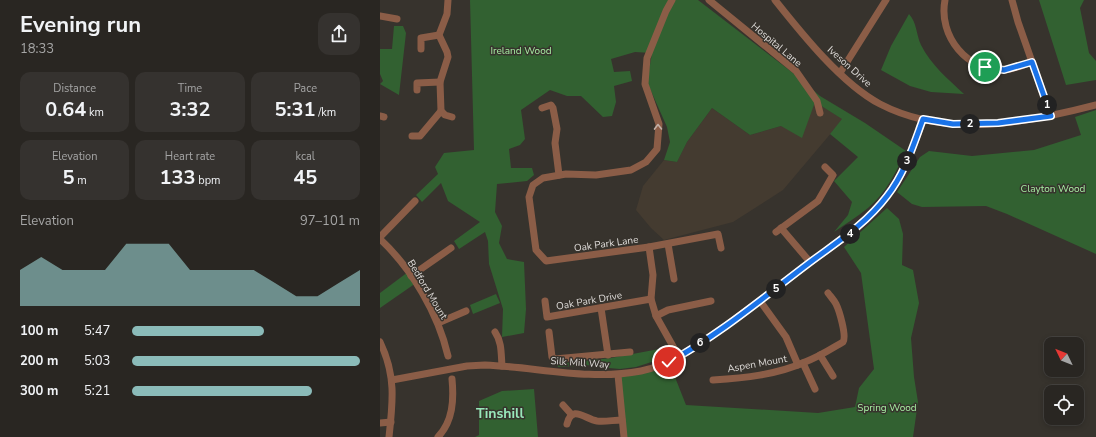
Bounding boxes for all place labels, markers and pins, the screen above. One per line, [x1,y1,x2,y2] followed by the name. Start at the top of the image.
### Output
[968,50,1002,84] pin
[1037,95,1057,115] pin: 1
[960,114,980,134] pin: 2
[897,151,917,171] pin: 3
[840,224,860,244] pin: 4
[766,279,786,299] pin: 5
[690,333,710,353] pin: 6
[652,345,686,379] pin

